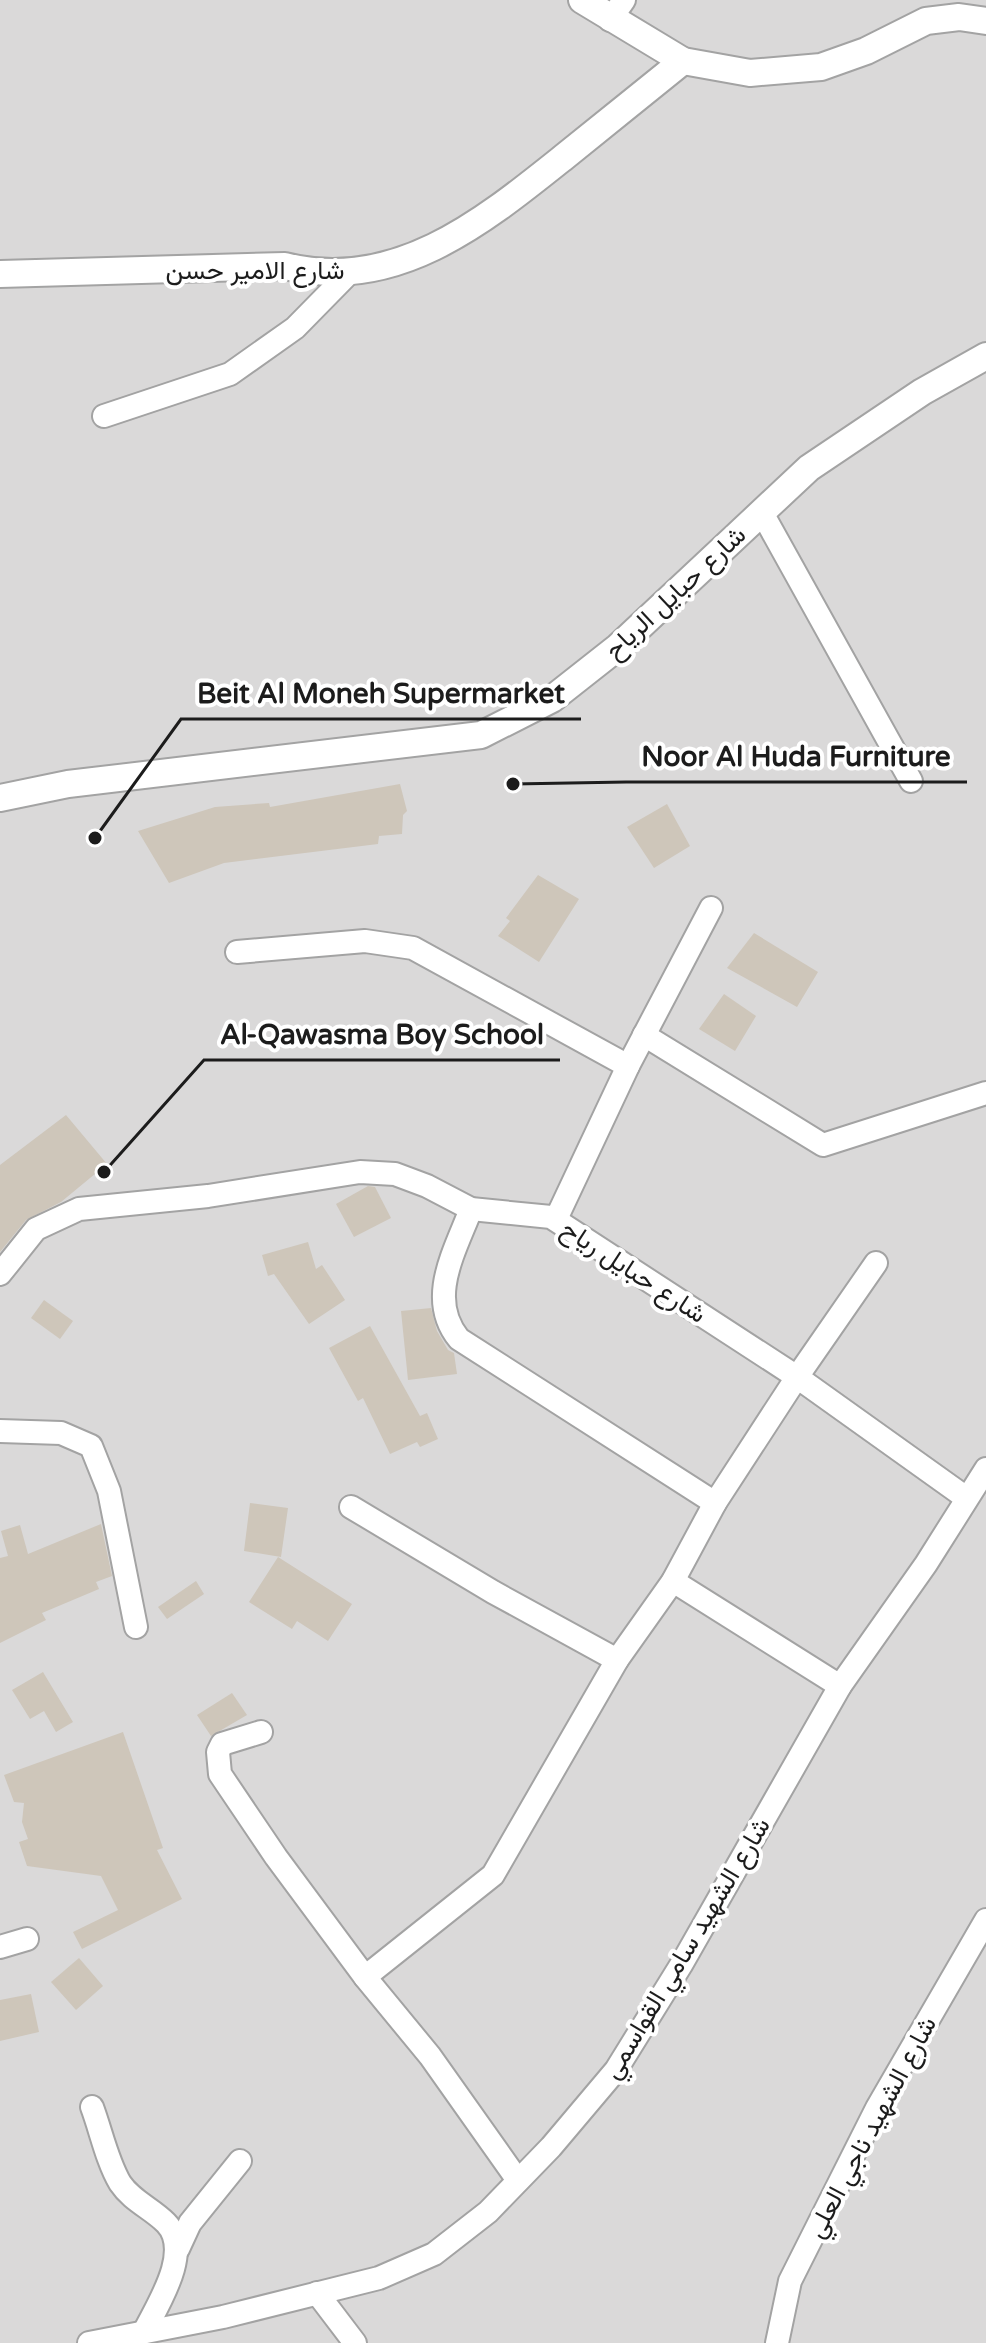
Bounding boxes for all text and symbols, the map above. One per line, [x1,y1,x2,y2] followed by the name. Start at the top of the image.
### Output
[166,255,344,288] street label: شارع الامير حسن
[598,519,754,667] street label: شارع حبايل الرياح
[181,667,581,719] callout: Beit Al Moneh Supermarket
[197,677,565,711] text: Beit Al Moneh Supermarket
[626,730,967,782] callout: Noor Al Huda Furniture
[641,740,951,774] text: Noor Al Huda Furniture
[204,1008,560,1060] callout: Al-Qawasma Boy School
[220,1018,544,1052] text: Al-Qawasma Boy School
[554,1213,712,1331] street label: شارع حبايل رياح
[596,1812,781,2087] street label: شارع الشهيد سامي القواسمي
[800,2011,947,2246] street label: شارع الشهيد ناجي العلي

